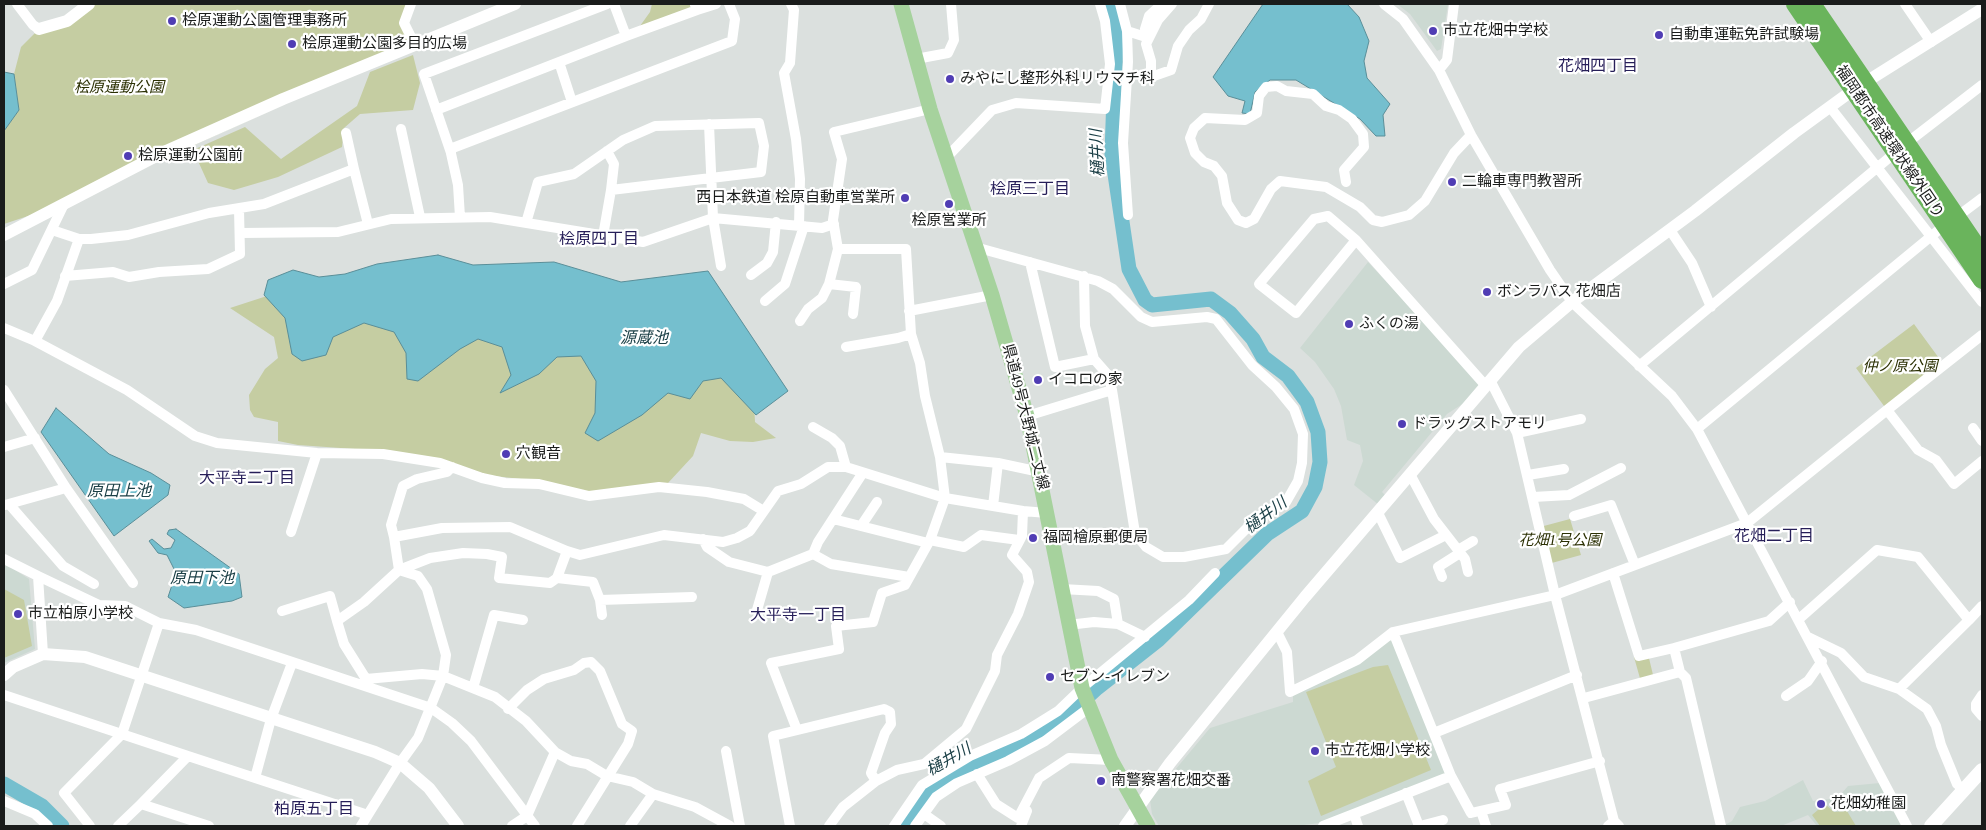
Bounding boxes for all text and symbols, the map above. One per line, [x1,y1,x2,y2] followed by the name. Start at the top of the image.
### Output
[182,12,347,30] place label: 桧原運動公園管理事務所
[166,15,178,27] marker: 桧原運動公園管理事務所
[1443,22,1548,40] place label: 市立花畑中学校
[1427,25,1439,37] marker: 市立花畑中学校
[1669,26,1819,44] place label: 自動車運転免許試験場
[1653,29,1665,41] marker: 自動車運転免許試験場
[302,35,467,53] place label: 桧原運動公園多目的広場
[286,38,298,50] marker: 桧原運動公園多目的広場
[1558,57,1638,77] district label: 花畑四丁目
[1831,62,1947,222] street label: 福岡都市高速環状線外回り
[960,70,1155,88] place label: みやにし整形外科リウマチ科
[944,73,956,85] marker: みやにし整形外科リウマチ科
[74,79,164,97] park label: 桧原運動公園
[1087,129,1109,177] water label: 樋井川
[138,147,243,165] place label: 桧原運動公園前
[122,150,134,162] marker: 桧原運動公園前
[1462,173,1582,191] place label: 二輪車専門教習所
[1446,176,1458,188] marker: 二輪車専門教習所
[990,180,1070,200] district label: 桧原三丁目
[696,189,895,207] place label: 西日本鉄道 桧原自動車営業所
[899,192,911,204] marker: 西日本鉄道 桧原自動車営業所
[943,198,955,210] marker: 桧原営業所
[912,212,986,230] place label: 桧原営業所
[559,230,639,250] district label: 桧原四丁目
[1497,283,1621,301] place label: ボンラパス 花畑店
[1481,286,1493,298] marker: ボンラパス 花畑店
[1359,315,1419,333] place label: ふくの湯
[1343,318,1355,330] marker: ふくの湯
[620,329,668,349] water label: 源蔵池
[998,342,1052,492] street label: 県道49号大野城二丈線
[1863,358,1937,376] park label: 仲ノ原公園
[1048,371,1123,389] place label: イコロの家
[1032,374,1044,386] marker: イコロの家
[1412,415,1547,433] place label: ドラッグストアモリ
[1396,418,1408,430] marker: ドラッグストアモリ
[516,445,561,463] place label: 穴観音
[500,448,512,460] marker: 穴観音
[199,469,295,489] district label: 大平寺二丁目
[87,482,151,502] water label: 原田上池
[1241,494,1291,538] water label: 樋井川
[1734,527,1814,547] district label: 花畑二丁目
[1043,529,1148,547] place label: 福岡檜原郵便局
[1027,532,1039,544] marker: 福岡檜原郵便局
[1519,532,1601,550] park label: 花畑1号公園
[170,569,234,589] water label: 原田下池
[28,605,133,623] place label: 市立柏原小学校
[750,606,846,626] district label: 大平寺一丁目
[12,608,24,620] marker: 市立柏原小学校
[1060,668,1170,686] place label: セブン-イレブン
[1044,671,1056,683] marker: セブン-イレブン
[923,740,975,780] water label: 樋井川
[1325,742,1430,760] place label: 市立花畑小学校
[1309,745,1321,757] marker: 市立花畑小学校
[1111,772,1231,790] place label: 南警察署花畑交番
[1095,775,1107,787] marker: 南警察署花畑交番
[1831,795,1906,813] place label: 花畑幼稚園
[1815,798,1827,810] marker: 花畑幼稚園
[274,800,354,820] district label: 柏原五丁目

